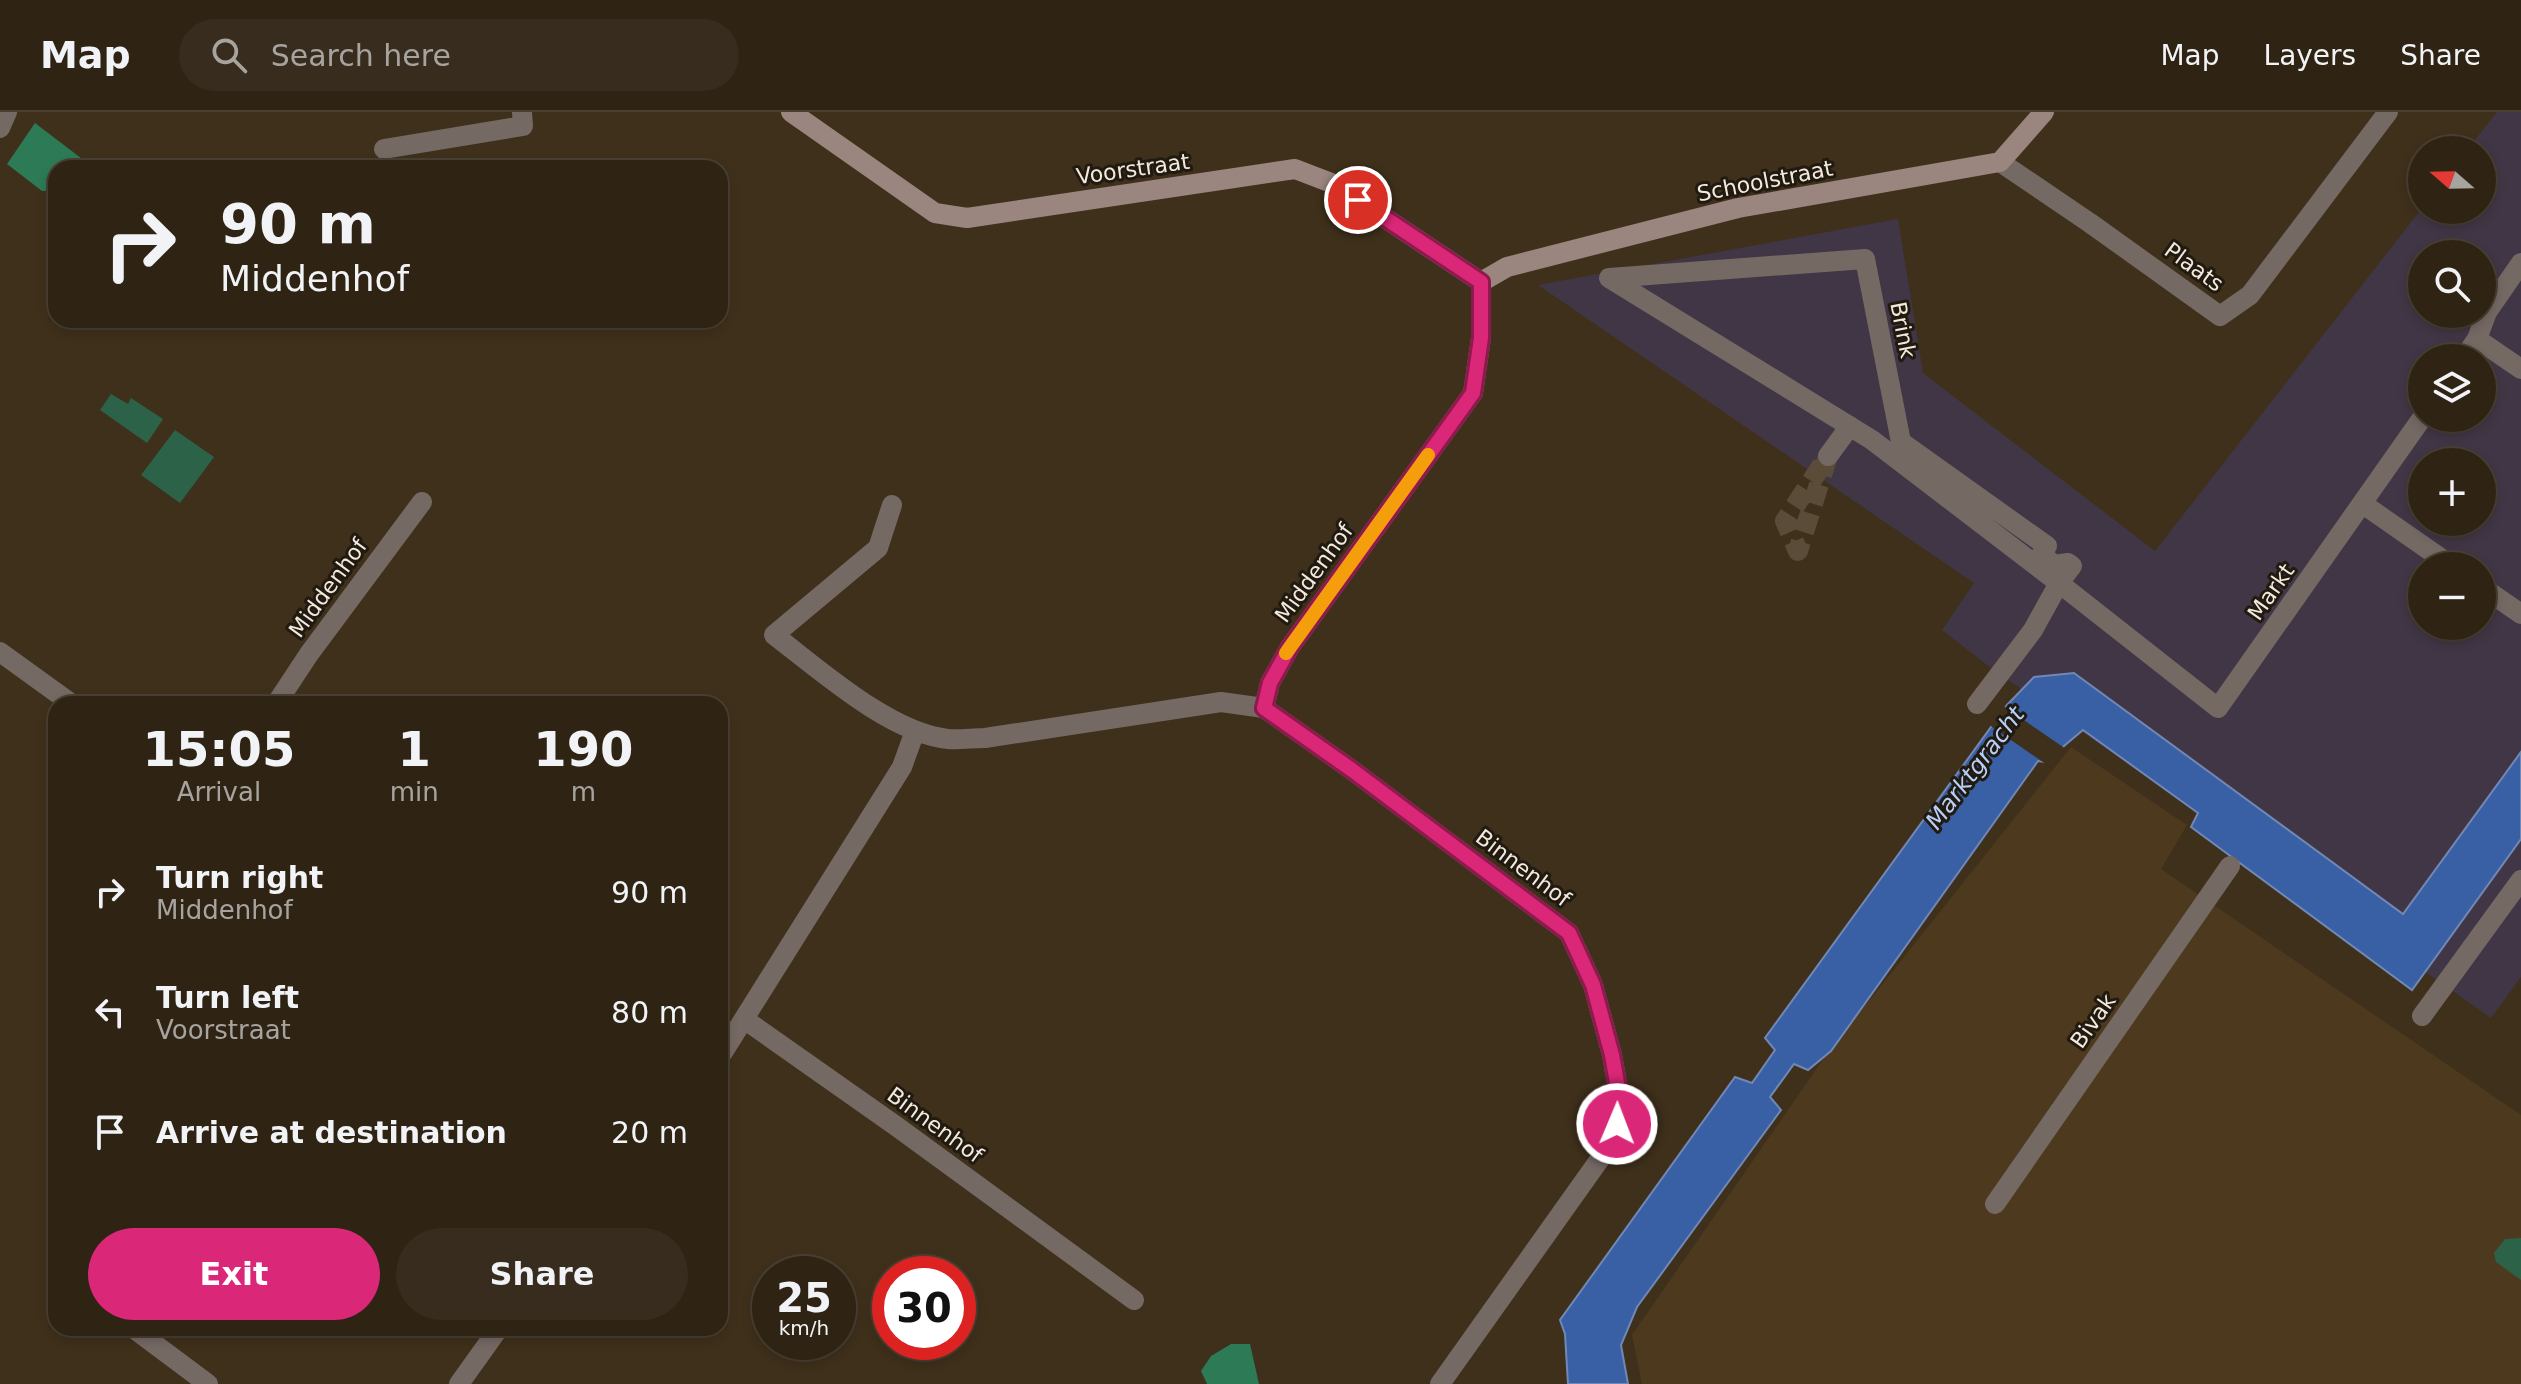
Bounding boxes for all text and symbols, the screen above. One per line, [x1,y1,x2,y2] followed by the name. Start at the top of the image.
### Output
[179,19,739,91] search box
[40,33,131,77] text: Map
[207,33,251,77] icon: search
[271,38,451,73] text: Search here
[2160,39,2220,72] text: Map
[2264,39,2356,72] text: Layers
[2400,39,2481,72] text: Share
[2408,136,2496,224] north arrow
[2408,136,2496,640] map controls
[1075,149,1192,189] street label: Voorstraat
[1695,156,1835,206] street label: Schoolstraat
[1324,166,1392,234] pin
[1336,178,1380,222] icon: arrive
[220,191,376,256] text: 90 m
[88,192,192,296] icon: right
[2160,237,2228,297] street label: Plaats
[2408,240,2496,328] button: search
[220,258,409,299] text: Middenhof
[1885,300,1921,361] street label: Brink
[2408,344,2496,432] button: layers
[2408,448,2496,536] button: +
[1270,518,1359,627] street label: Middenhof
[284,533,373,642] street label: Middenhof
[2408,552,2496,640] button: −
[2243,559,2299,625] street label: Markt
[1920,700,2031,835] water label: Marktgracht
[142,721,295,777] text: 15:05
[398,721,431,777] text: 1
[533,721,633,777] text: 190
[177,777,261,807] text: Arrival
[390,777,439,807] text: min
[571,777,596,807] text: m
[1471,824,1576,912] street label: Binnenhof
[156,860,323,895] text: Turn right
[88,870,132,914] icon: right
[611,875,688,910] text: 90 m
[156,895,293,925] text: Middenhof
[156,980,299,1015] text: Turn left
[2065,989,2121,1053] street label: Bivak
[88,990,132,1034] icon: left
[611,995,688,1030] text: 80 m
[156,1015,291,1045] text: Voorstraat
[882,1082,989,1169] street label: Binnenhof
[1575,1082,1659,1166] position arrow
[88,1110,132,1154] icon: arrive
[156,1115,507,1150] text: Arrive at destination
[611,1115,688,1150] text: 20 m
[88,1228,380,1320] button: Exit
[396,1228,688,1320] button: Share
[872,1256,976,1360] speed limit sign: 30
[776,1275,832,1321] text: 25
[779,1316,829,1340] text: km/h

